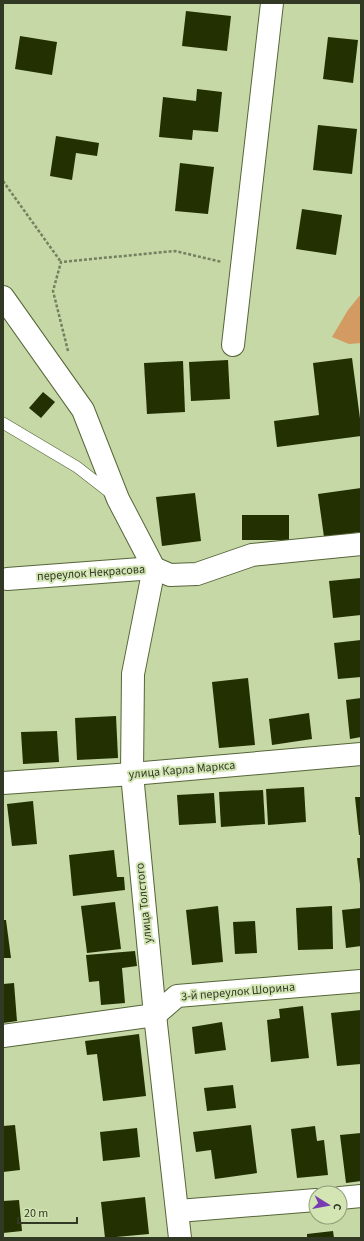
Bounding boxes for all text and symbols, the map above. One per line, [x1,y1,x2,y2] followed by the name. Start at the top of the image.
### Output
[36,561,146,585] street label: переулок Некрасова
[128,757,236,783] street label: улица Карла Маркса
[131,862,157,944] street label: улица Толстого
[180,979,296,1005] street label: 3-й переулок Шорина
[308,1185,348,1225] north arrow
[18,1199,77,1225] scale bar
[329,1202,345,1212] text: С
[24,1205,48,1222] text: 20 m

